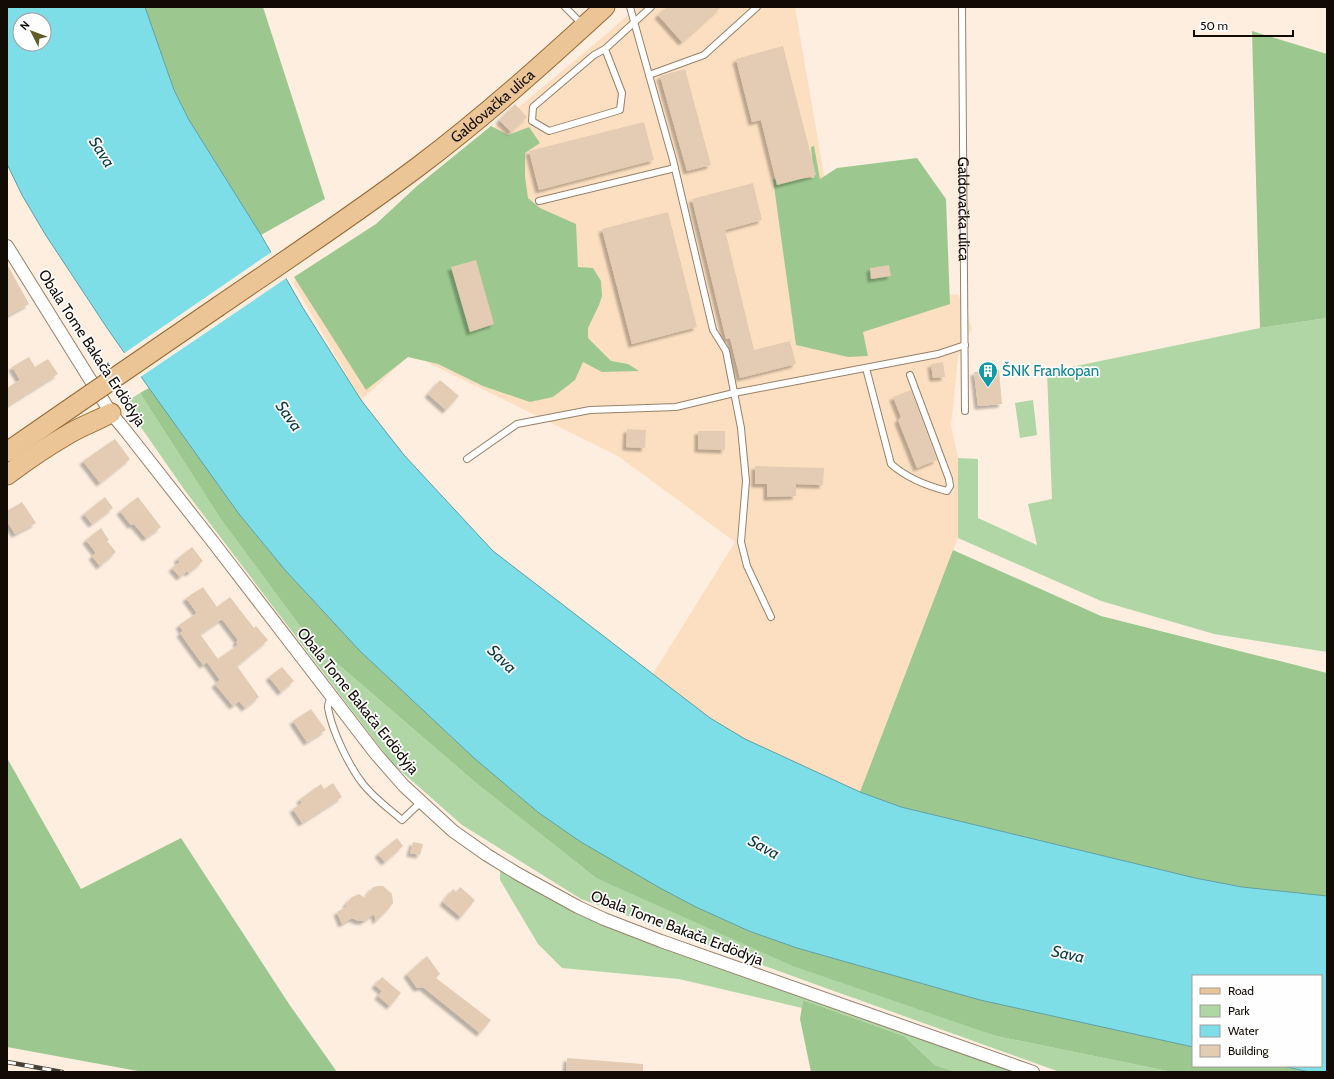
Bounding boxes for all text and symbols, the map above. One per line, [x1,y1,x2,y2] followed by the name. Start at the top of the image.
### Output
[12,12,52,52] north arrow
[1194,12,1293,38] scale bar
[17,18,32,33] text: N
[1200,18,1228,33] text: 50 m
[447,65,539,147] street label: Galdovačka ulica
[85,133,119,171] water label: Sava
[954,157,973,262] street label: Galdovačka ulica
[35,266,150,430] street label: Obala Tome Bakača Erdödyja
[977,360,999,388] building icon: ŠNK Frankopan
[1002,361,1099,380] place label: ŠNK Frankopan
[272,397,306,435] water label: Sava
[293,624,423,779] street label: Obala Tome Bakača Erdödyja
[484,641,520,677] water label: Sava
[745,831,783,863] water label: Sava
[588,887,767,970] street label: Obala Tome Bakača Erdödyja
[1050,941,1086,967] water label: Sava
[1192,975,1322,1067] legend
[1228,983,1254,998] text: Road
[1228,1003,1250,1018] text: Park
[1228,1023,1259,1038] text: Water
[1228,1043,1270,1058] text: Building

